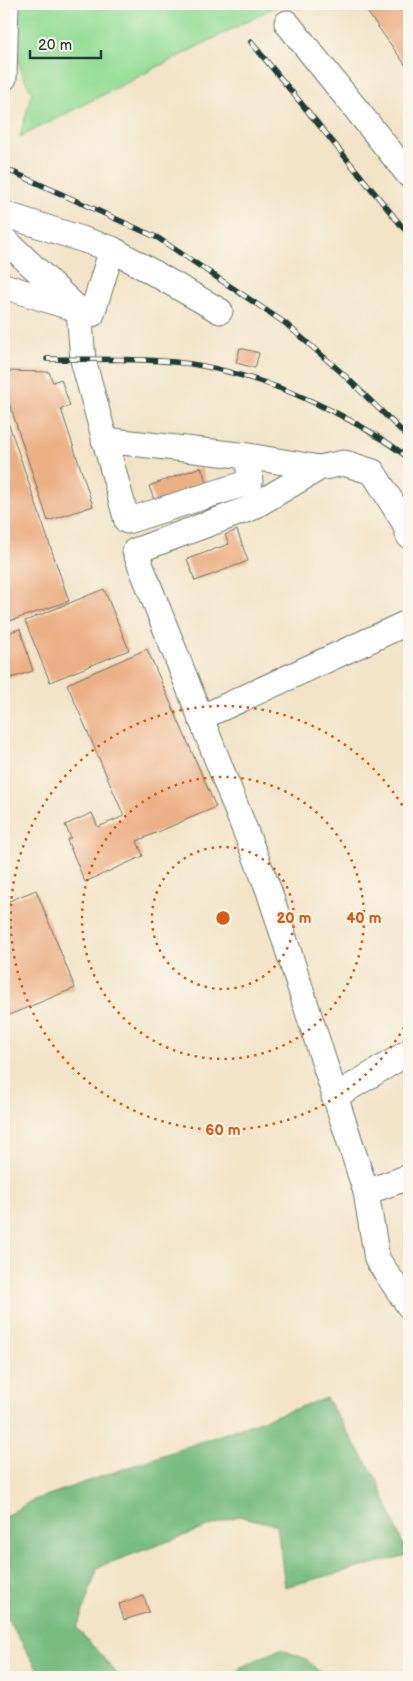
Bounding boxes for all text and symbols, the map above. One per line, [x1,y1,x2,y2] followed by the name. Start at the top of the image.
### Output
[30,28,101,60] scale bar
[38,36,72,55] text: 20 m
[214,909,232,927] centre of rings
[277,909,312,928] text: 20 m
[346,909,382,928] text: 40 m
[205,1121,241,1140] text: 60 m

